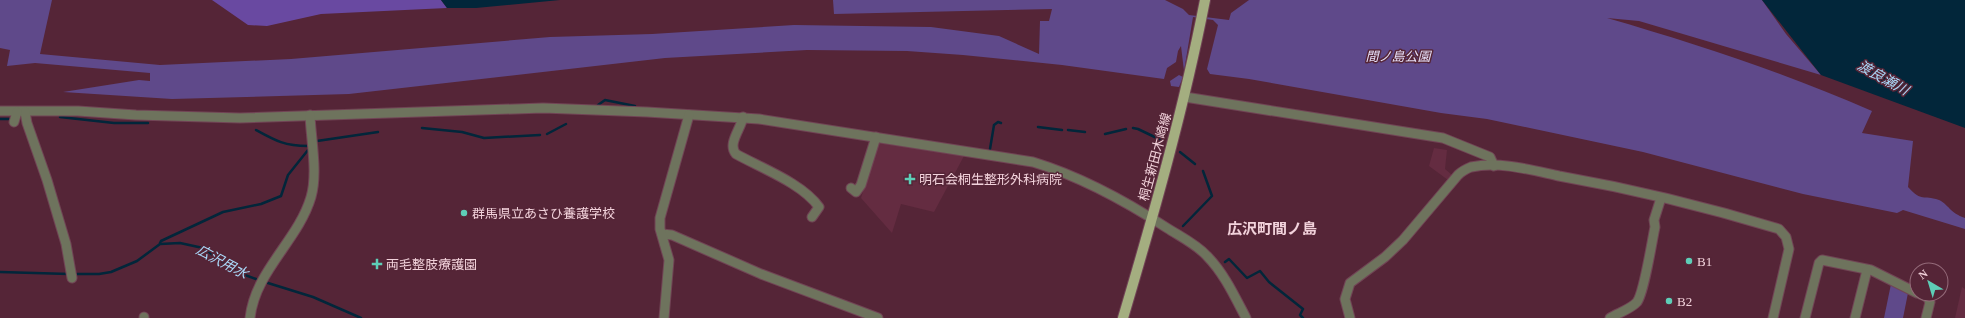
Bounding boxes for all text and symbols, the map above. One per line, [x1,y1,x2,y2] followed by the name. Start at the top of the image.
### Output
[1365,49,1432,64] park label: 間ノ島公園
[1855,58,1913,99] water label: 渡良瀬川
[1136,111,1174,203] street label: 桐生新田木崎線
[919,172,1062,187] place label: 明石会桐生整形外科病院
[904,173,916,185] marker: 明石会桐生整形外科病院
[472,206,615,221] place label: 群馬県立あさひ養護学校
[459,208,469,218] marker: 群馬県立あさひ養護学校
[1227,220,1317,237] district label: 広沢町間ノ島
[194,242,252,283] water label: 広沢用水
[1697,254,1712,269] place label: B1
[1684,256,1694,266] marker: B1
[386,257,477,272] place label: 両毛整肢療護園
[371,258,383,270] marker: 両毛整肢療護園
[1909,262,1949,302] north arrow
[1916,267,1930,281] text: N
[1677,294,1692,309] place label: B2
[1664,296,1674,306] marker: B2

